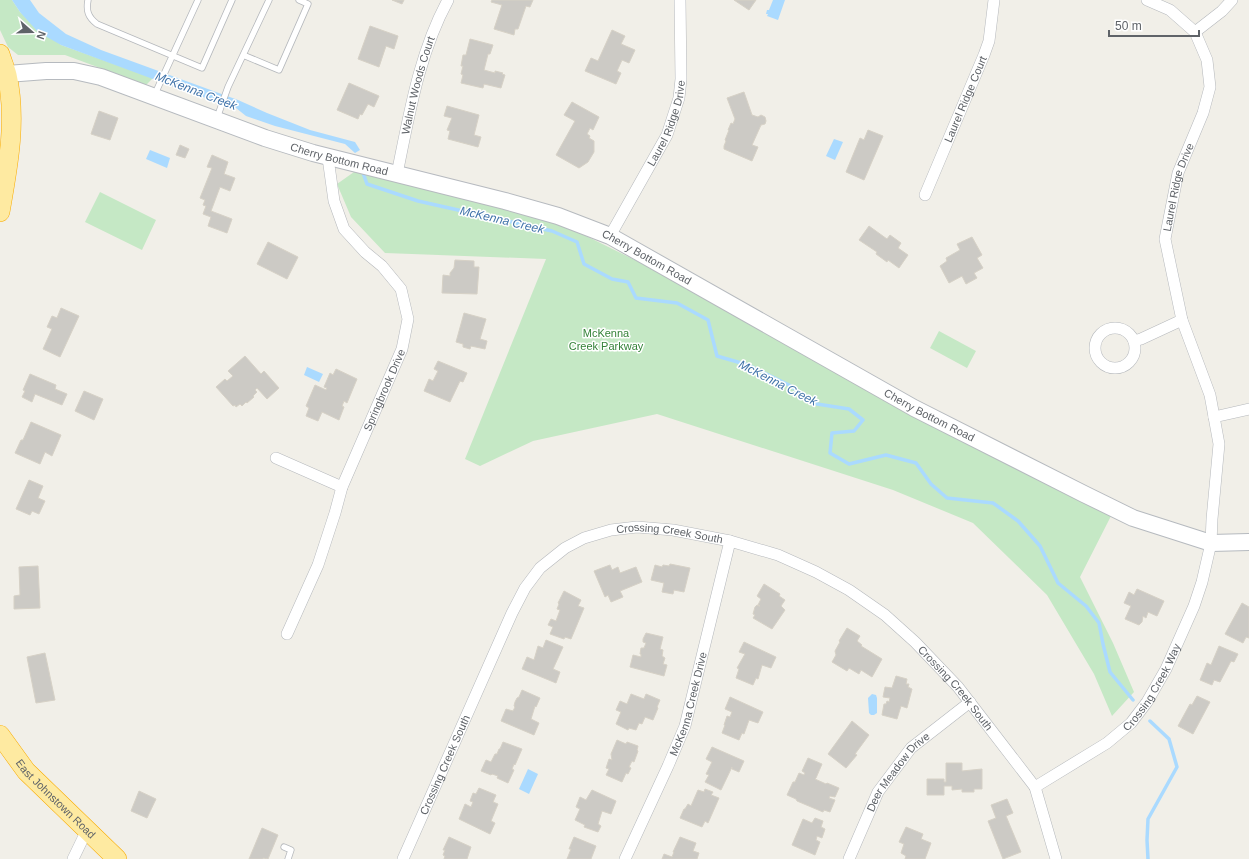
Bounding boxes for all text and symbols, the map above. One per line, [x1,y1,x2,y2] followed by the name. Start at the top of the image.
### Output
[12,12,52,52] north arrow
[1109,12,1199,38] scale bar
[1115,19,1142,33] text: 50 m
[34,30,48,41] text: N
[399,35,437,136] street label: Walnut Woods Court
[942,54,989,144] street label: Laurel Ridge Court
[153,69,240,113] water label: McKenna Creek
[645,80,687,168] street label: Laurel Ridge Drive
[289,140,389,178] street label: Cherry Bottom Road
[1161,141,1196,232] street label: Laurel Ridge Drive
[459,204,546,237] water label: McKenna Creek
[600,228,693,287] street label: Cherry Bottom Road
[569,327,644,352] park label: McKenna Creek Parkway
[361,347,407,433] street label: Springbrook Drive
[736,357,820,409] water label: McKenna Creek
[882,386,977,444] street label: Cherry Bottom Road
[616,521,724,545] street label: Crossing Creek South
[1120,641,1183,733] street label: Crossing Creek Way
[916,643,995,733] street label: Crossing Creek South
[667,651,709,758] street label: McKenna Creek Drive
[417,713,472,817] street label: Crossing Creek South
[864,730,932,813] street label: Deer Meadow Drive
[14,757,98,841] street label: East Johnstown Road

